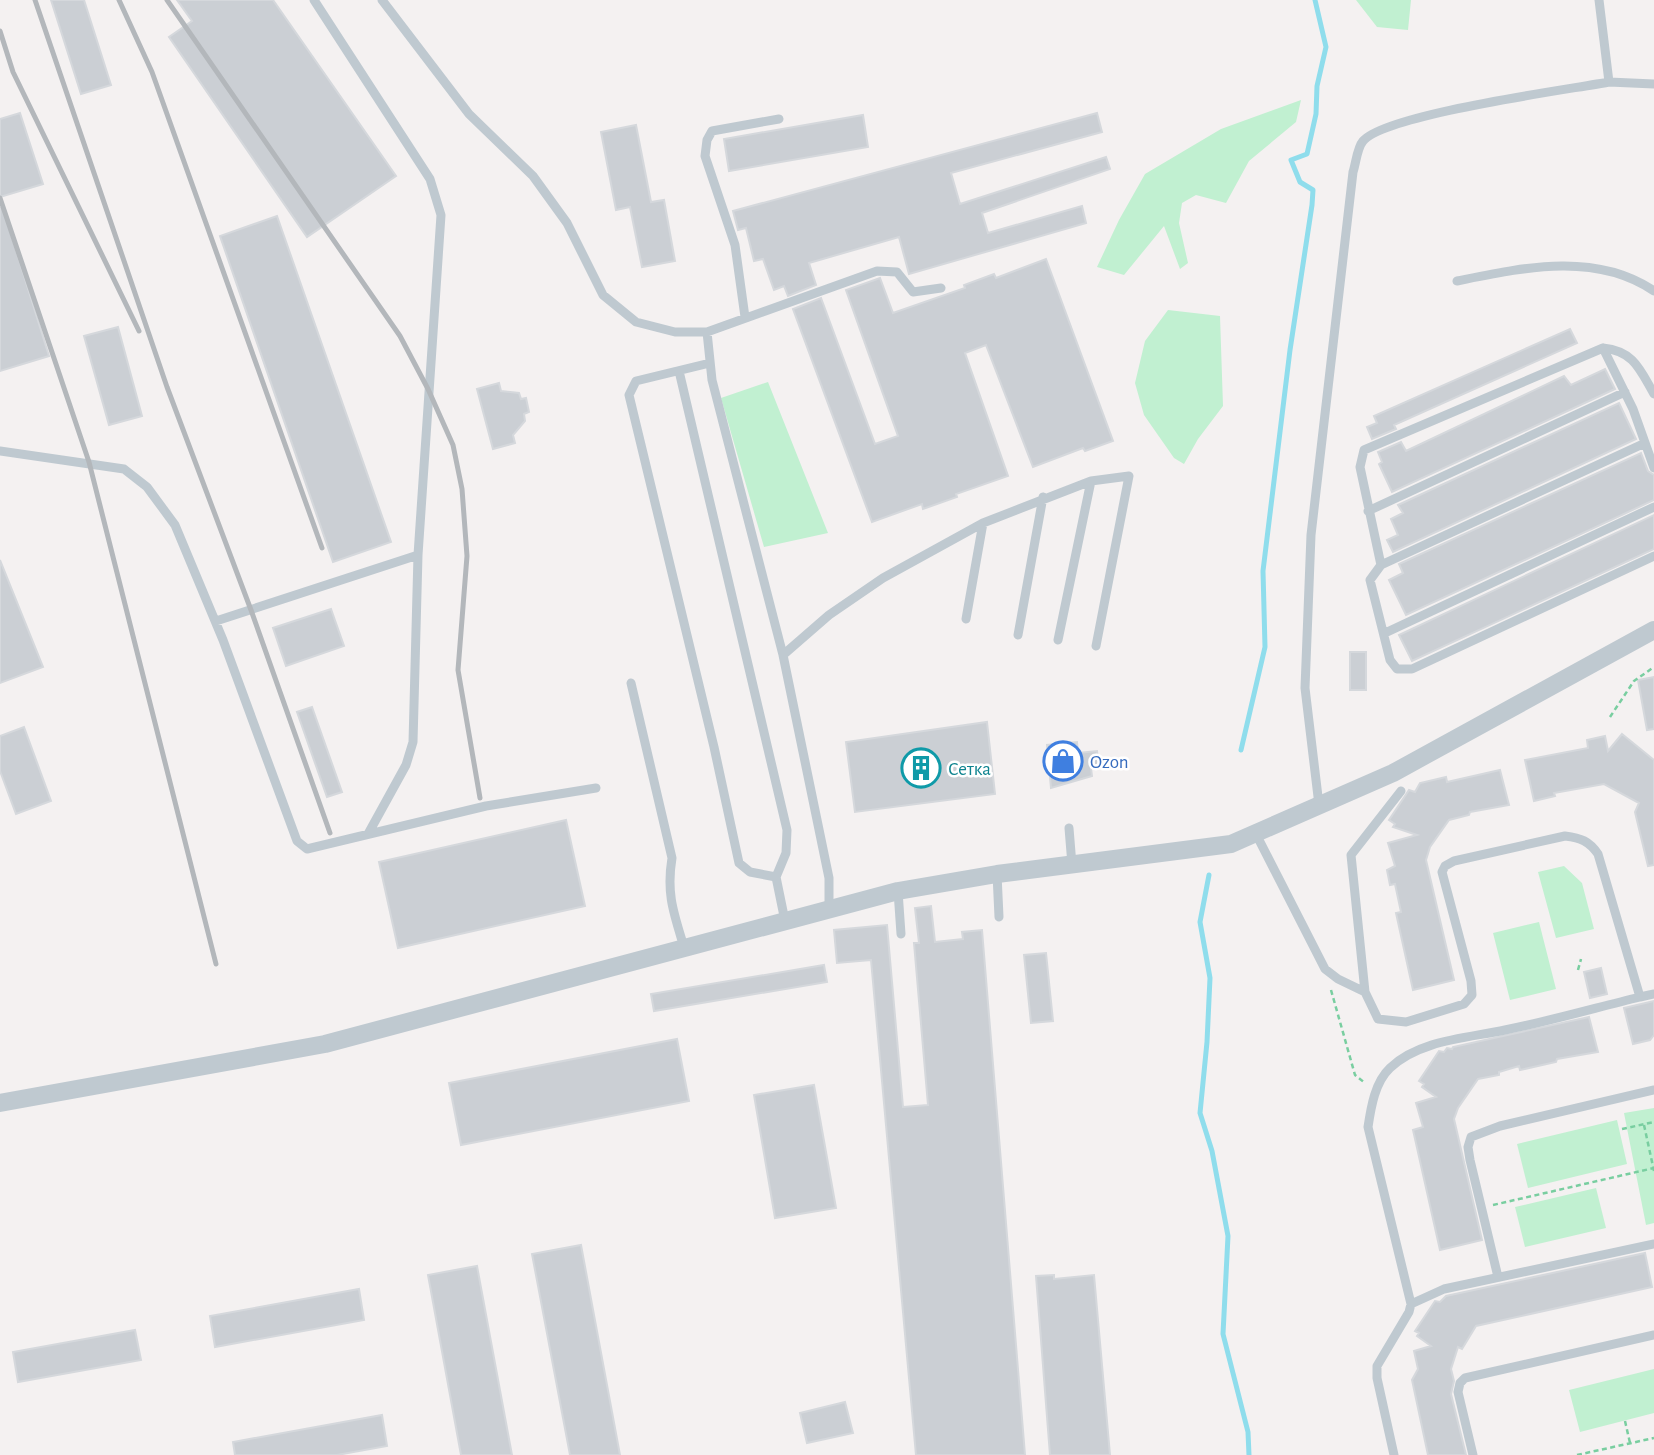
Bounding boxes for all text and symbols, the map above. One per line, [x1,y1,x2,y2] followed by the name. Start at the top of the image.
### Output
[1042,740,1084,782] shop icon: Ozon
[900,747,942,789] building icon: Сетка
[1090,753,1129,772] place label: Ozon
[948,760,991,779] place label: Сетка

